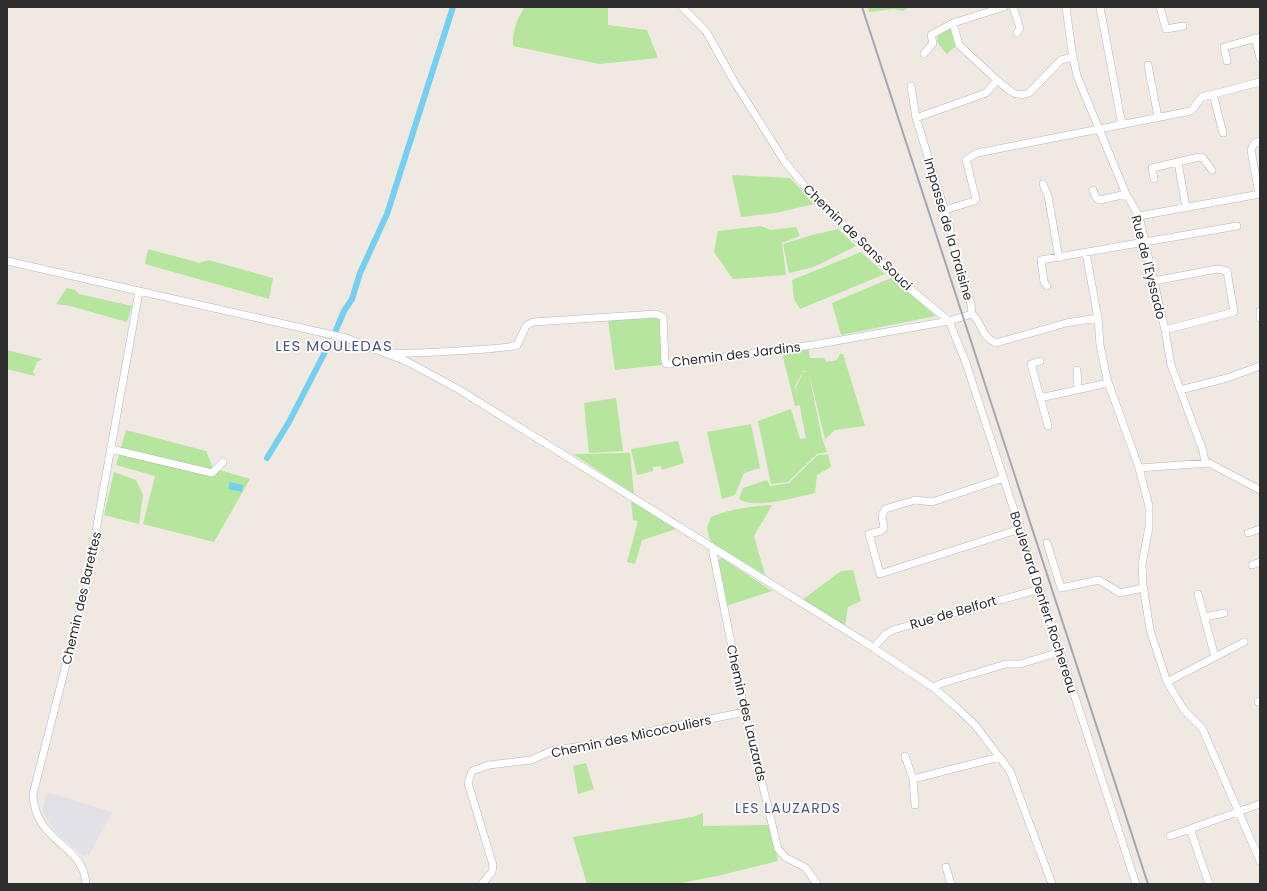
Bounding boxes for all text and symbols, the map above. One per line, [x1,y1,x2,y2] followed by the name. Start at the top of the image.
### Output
[919,156,978,303] street label: Impasse de la Draisine
[799,180,917,295] street label: Chemin de Sans Souci
[1126,213,1171,321] street label: Rue de l'Eyssado
[275,335,393,356] district label: LES MOULEDAS
[671,337,802,372] street label: Chemin des Jardins
[1005,509,1082,696] street label: Boulevard Denfert Rochereau
[57,530,106,666] street label: Chemin des Barettes
[908,591,999,634] street label: Rue de Belfort
[722,643,772,784] street label: Chemin des Lauzards
[549,710,713,763] street label: Chemin des Micocouliers
[735,798,841,818] district label: LES LAUZARDS

